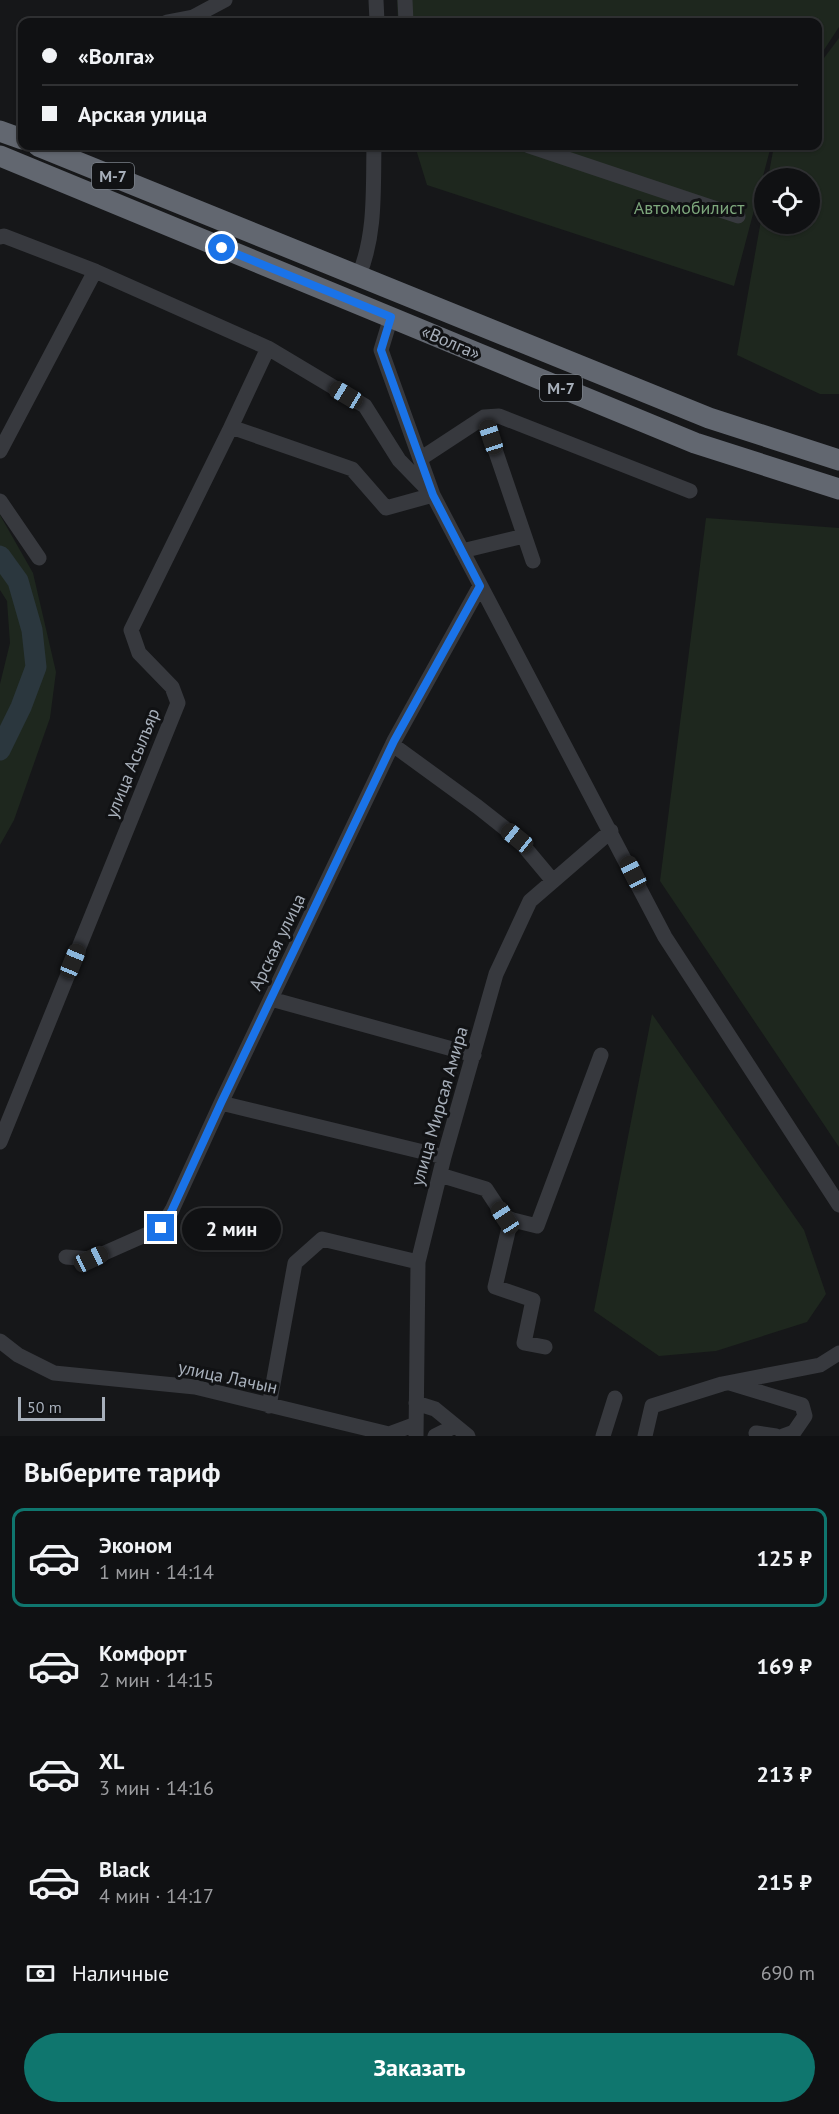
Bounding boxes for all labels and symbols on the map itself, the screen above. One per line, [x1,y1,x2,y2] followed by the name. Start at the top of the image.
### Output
[92,163,134,189] road number: М-7
[634,196,745,219] park label: Автомобилист
[208,234,235,261] route start
[418,319,484,365] street label: «Волга»
[540,375,582,401] road number: М-7
[326,378,366,412] car
[477,417,505,457] car
[99,705,165,821] street label: улица Асылъяр
[497,820,537,856] car
[617,853,649,893] car
[244,890,310,994] street label: Арская улица
[58,941,88,981] car
[405,1024,473,1188] street label: улица Мирсая Амира
[488,1198,522,1238] car
[182,1207,281,1249] callout: 2 мин
[147,1214,174,1241] route end
[71,1243,111,1275] car
[176,1355,280,1399] street label: улица Лачын
[18,1394,105,1422] scale bar

